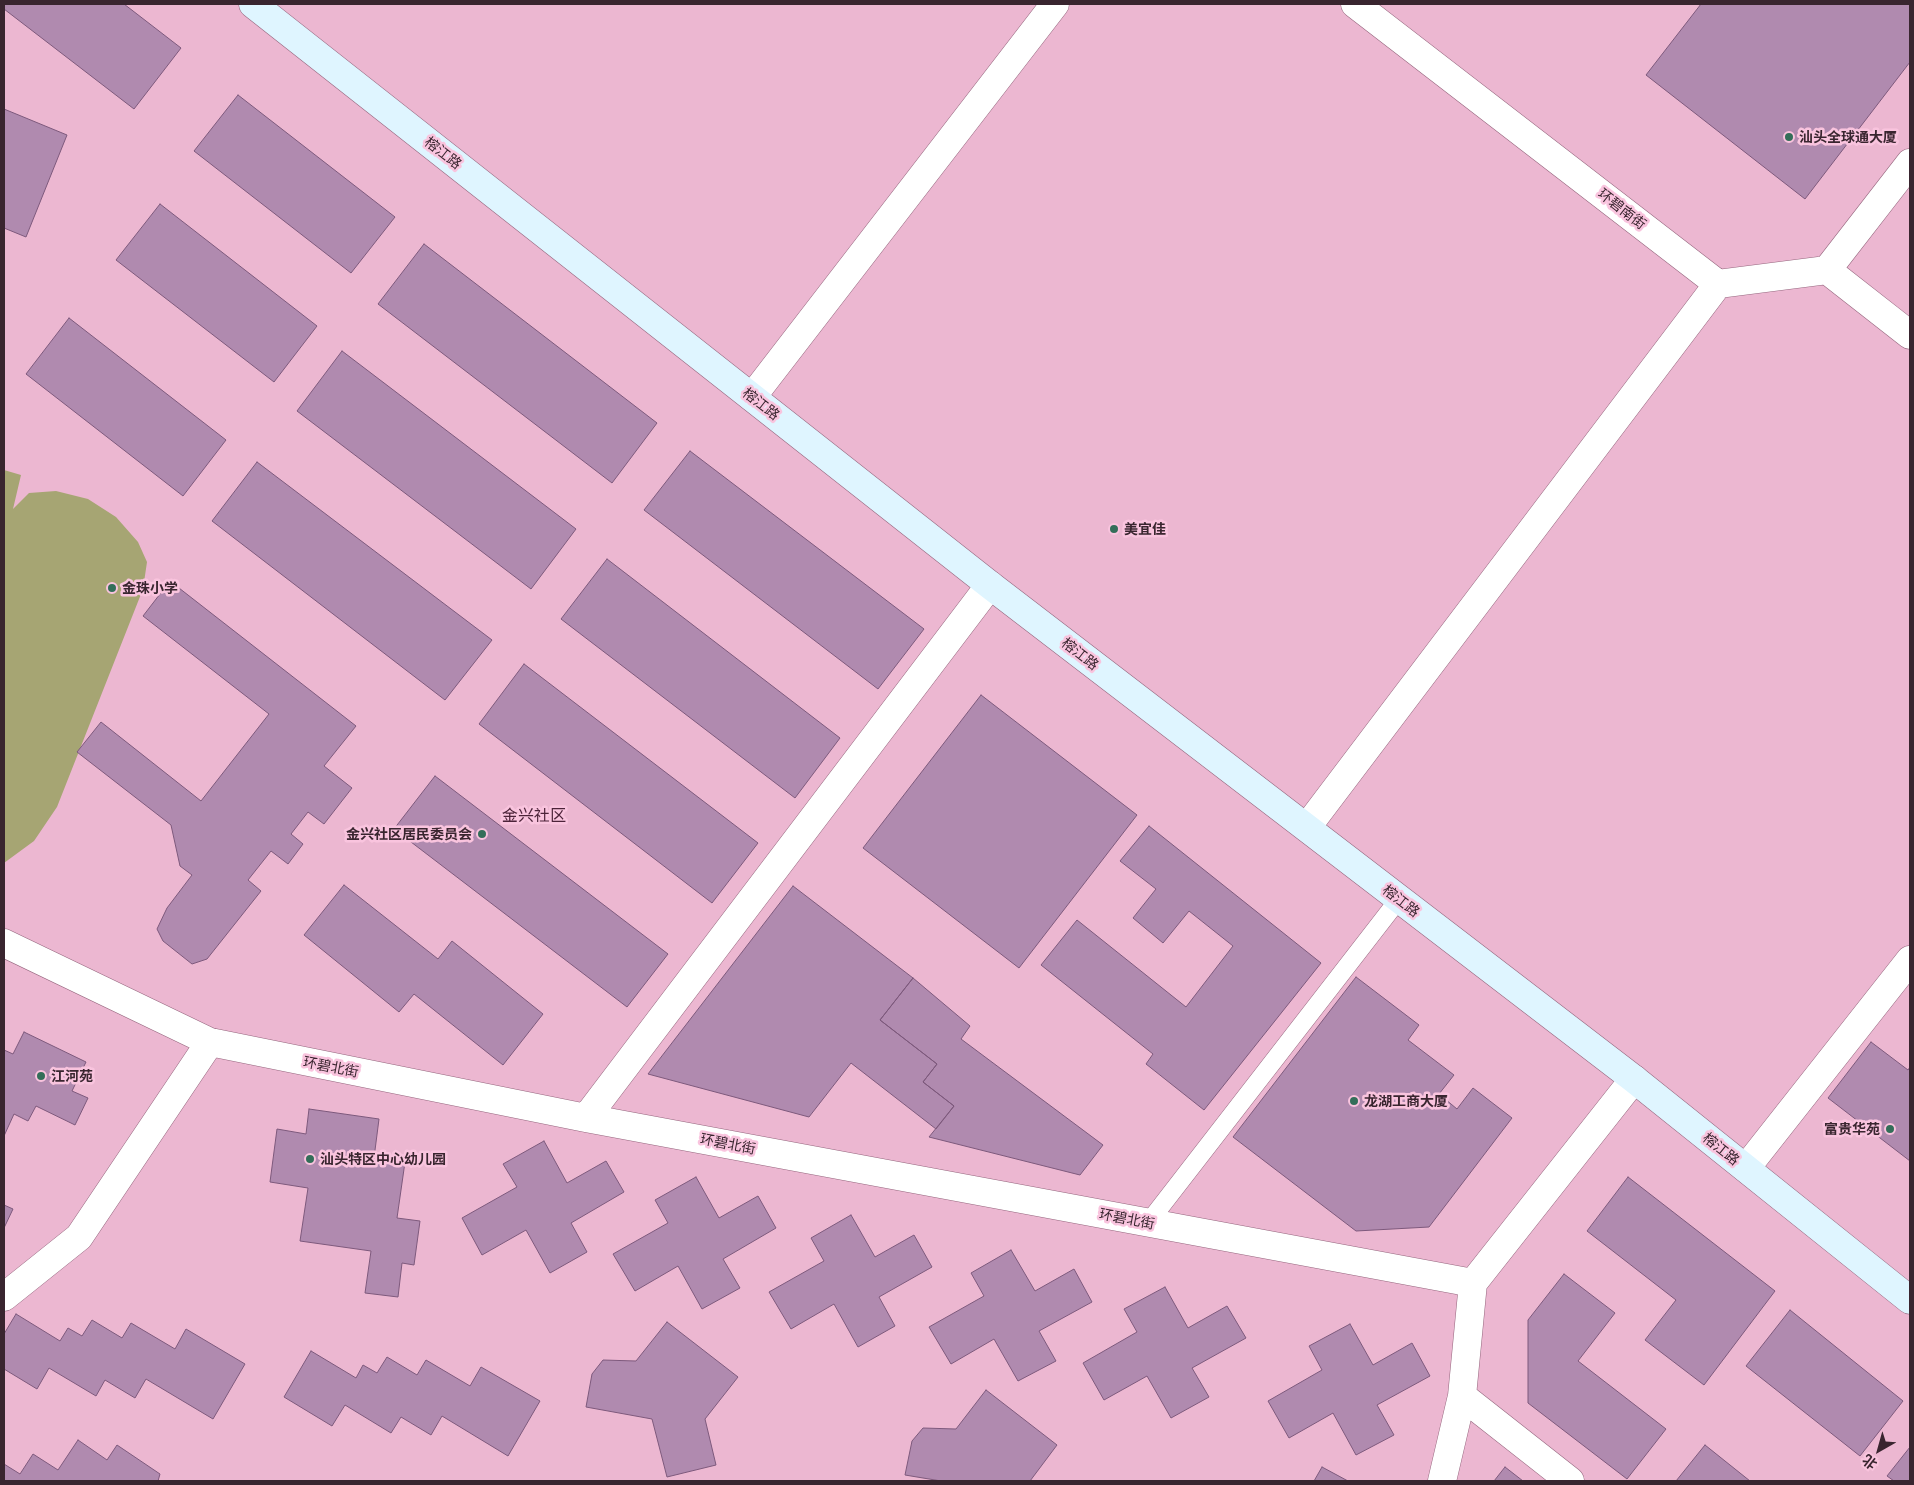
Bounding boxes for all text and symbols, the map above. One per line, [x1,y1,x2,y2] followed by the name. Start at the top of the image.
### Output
[1799,129,1897,145] place label: 汕头全球通大厦
[1783,131,1795,143] marker: 汕头全球通大厦
[421,133,465,173] street label: 榕江路
[1595,185,1649,233] street label: 环碧南街
[739,384,783,424] street label: 榕江路
[1124,521,1166,537] place label: 美宜佳
[1108,523,1120,535] marker: 美宜佳
[122,580,178,596] place label: 金珠小学
[106,582,118,594] marker: 金珠小学
[1058,634,1102,674] street label: 榕江路
[502,806,566,826] district label: 金兴社区
[346,826,472,842] place label: 金兴社区居民委员会
[476,828,488,840] marker: 金兴社区居民委员会
[1379,881,1423,921] street label: 榕江路
[302,1053,360,1081] street label: 环碧北街
[51,1068,93,1084] place label: 江河苑
[35,1070,47,1082] marker: 江河苑
[1364,1093,1448,1109] place label: 龙湖工商大厦
[1348,1095,1360,1107] marker: 龙湖工商大厦
[1824,1121,1880,1137] place label: 富贵华苑
[1884,1123,1896,1135] marker: 富贵华苑
[1699,1129,1743,1169] street label: 榕江路
[699,1130,757,1158] street label: 环碧北街
[320,1151,446,1167] place label: 汕头特区中心幼儿园
[304,1153,316,1165] marker: 汕头特区中心幼儿园
[1098,1205,1156,1233] street label: 环碧北街
[1854,1425,1904,1475] north arrow
[1859,1451,1880,1473] text: 北

